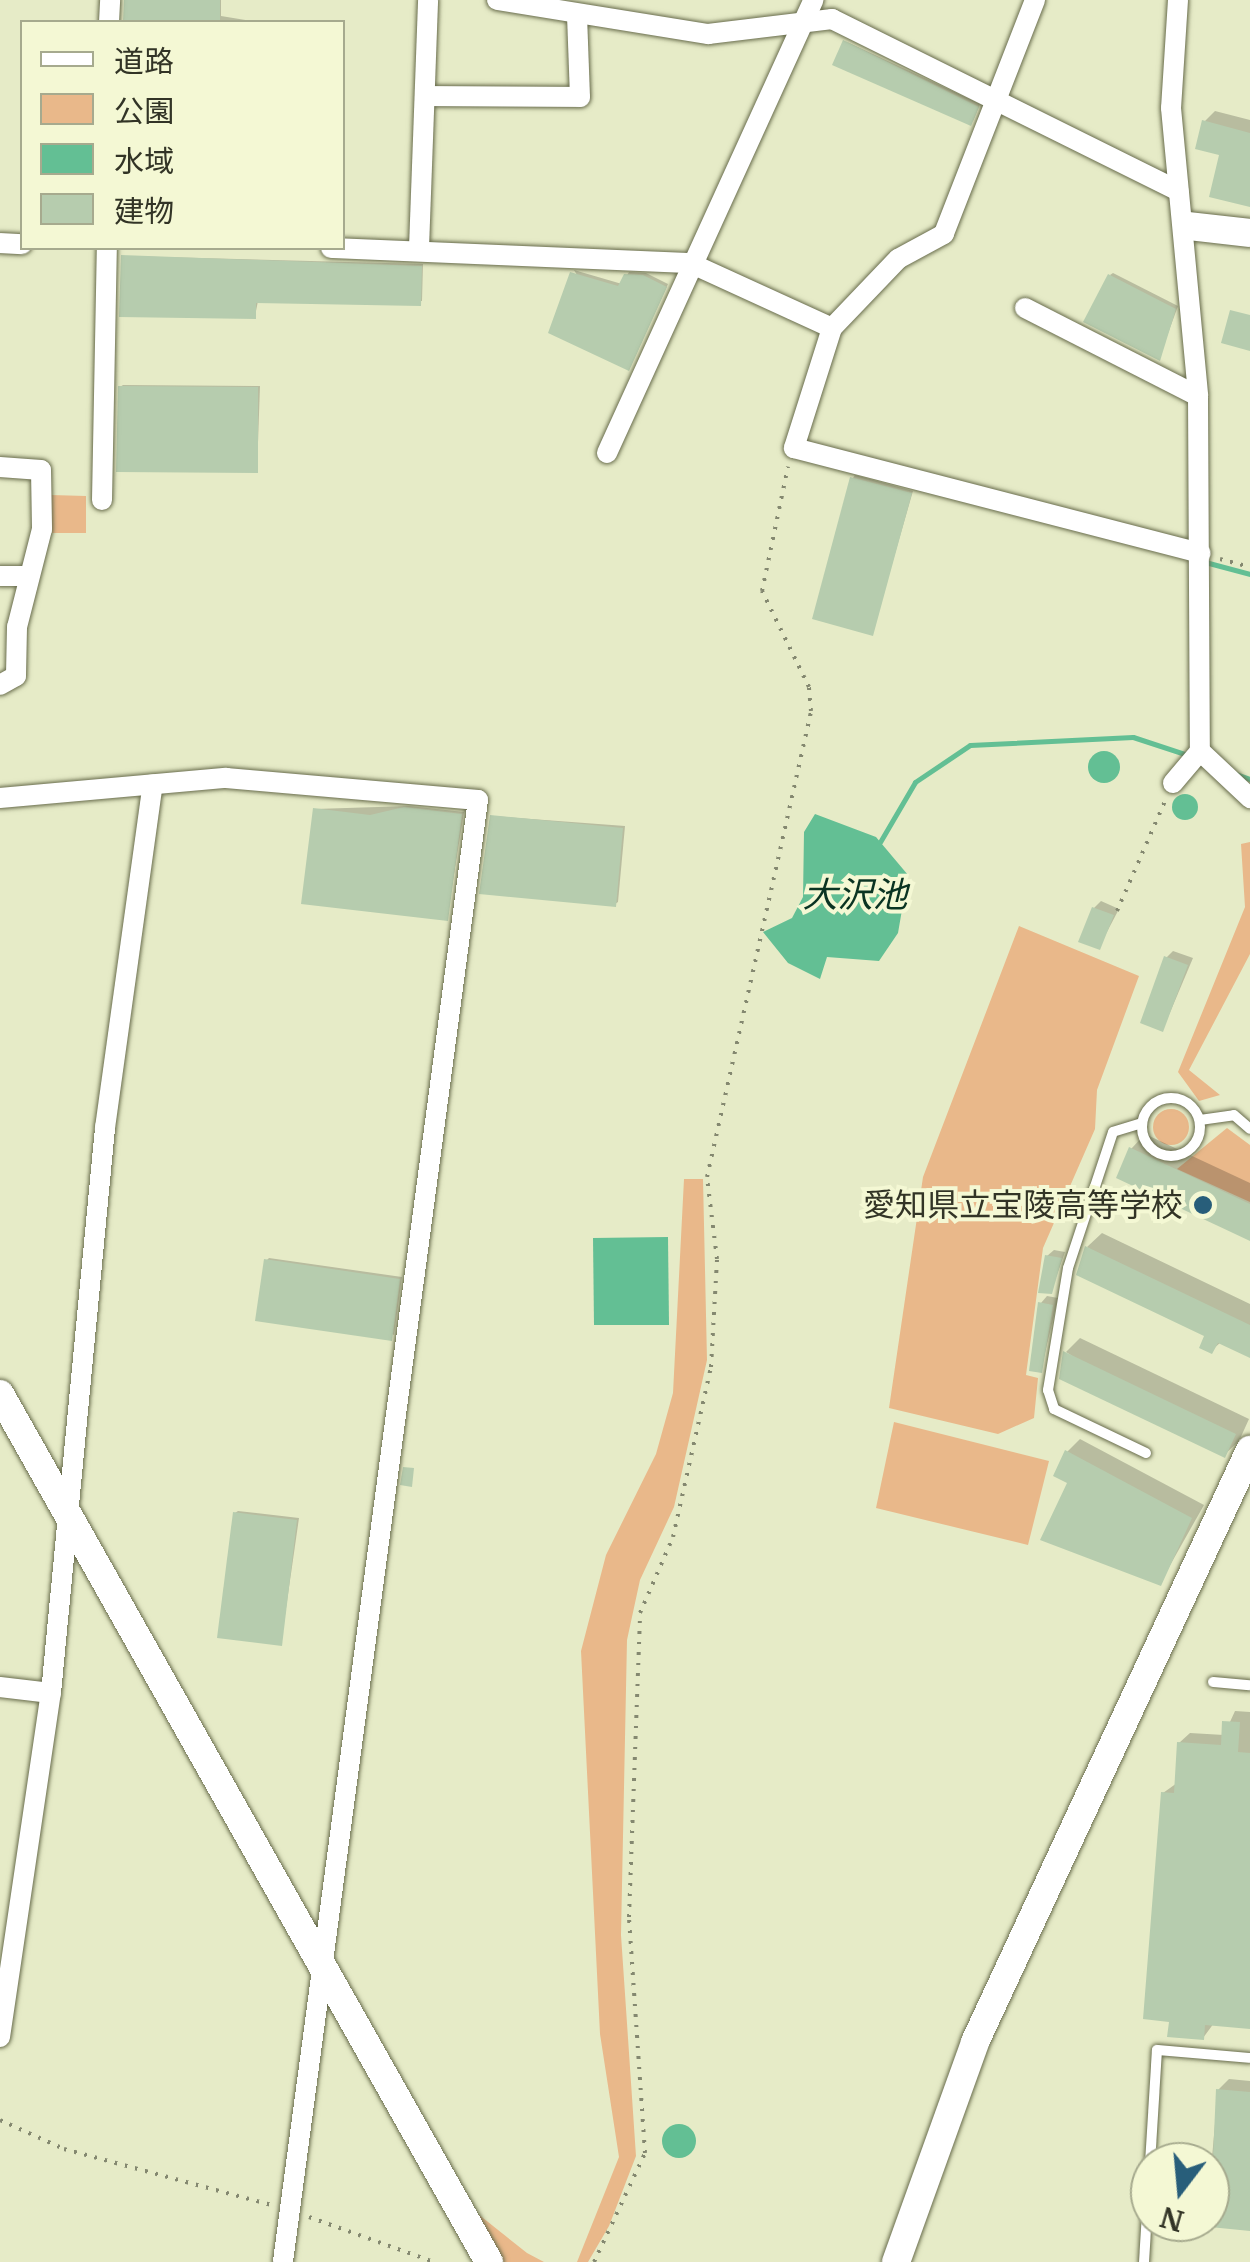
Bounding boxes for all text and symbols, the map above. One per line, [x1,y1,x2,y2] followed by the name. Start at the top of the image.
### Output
[20,20,345,250] legend
[114,42,174,80] text: 道路
[114,92,174,130] text: 公園
[114,142,174,180] text: 水域
[114,192,174,230] text: 建物
[803,874,907,916] water label: 大沢池
[863,1186,1183,1224] place label: 愛知県立宝陵高等学校
[1192,1194,1214,1216] marker: 愛知県立宝陵高等学校
[1130,2142,1230,2242] north arrow
[1157,2199,1188,2239] text: N

